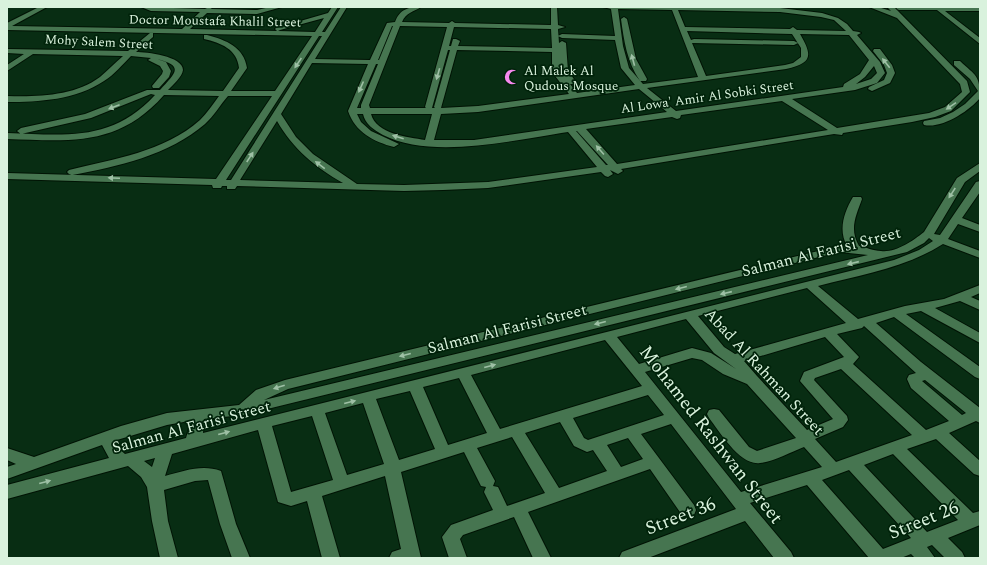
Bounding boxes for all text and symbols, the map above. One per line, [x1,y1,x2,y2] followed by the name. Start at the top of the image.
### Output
[129,9,302,33] street label: Doctor Moustafa Khalil Street
[44,29,154,55] street label: Mohy Salem Street
[630,54,636,66] one-way arrow
[882,57,890,68] one-way arrow
[294,58,302,68] one-way arrow
[524,61,618,96] place label: Al Malek Al Qudous Mosque
[435,68,441,80] one-way arrow
[503,68,521,86] mosque icon: Al Malek Al Qudous Mosque
[619,75,795,119] street label: Al Lowa' Amir Al Sobki Street
[358,81,364,93] one-way arrow
[945,102,956,110] one-way arrow
[107,105,119,111] one-way arrow
[392,134,404,140] one-way arrow
[596,145,605,156] one-way arrow
[247,151,254,163] one-way arrow
[315,161,326,169] one-way arrow
[108,175,120,182] one-way arrow
[949,187,956,199] one-way arrow
[739,221,904,283] street label: Salman Al Farisi Street
[846,260,859,266] one-way arrow
[675,285,687,291] one-way arrow
[720,290,732,296] one-way arrow
[425,298,590,360] street label: Salman Al Farisi Street
[699,303,830,441] street label: Abad Al Rahman Street
[593,321,606,327] one-way arrow
[632,339,790,531] street label: Mohamed Rashwan Street
[399,353,412,359] one-way arrow
[484,363,496,369] one-way arrow
[273,384,285,390] one-way arrow
[109,394,274,460] street label: Salman Al Farisi Street
[344,398,356,404] one-way arrow
[218,430,230,436] one-way arrow
[38,479,51,485] one-way arrow
[641,490,720,543] street label: Street 36
[884,493,963,548] street label: Street 26

